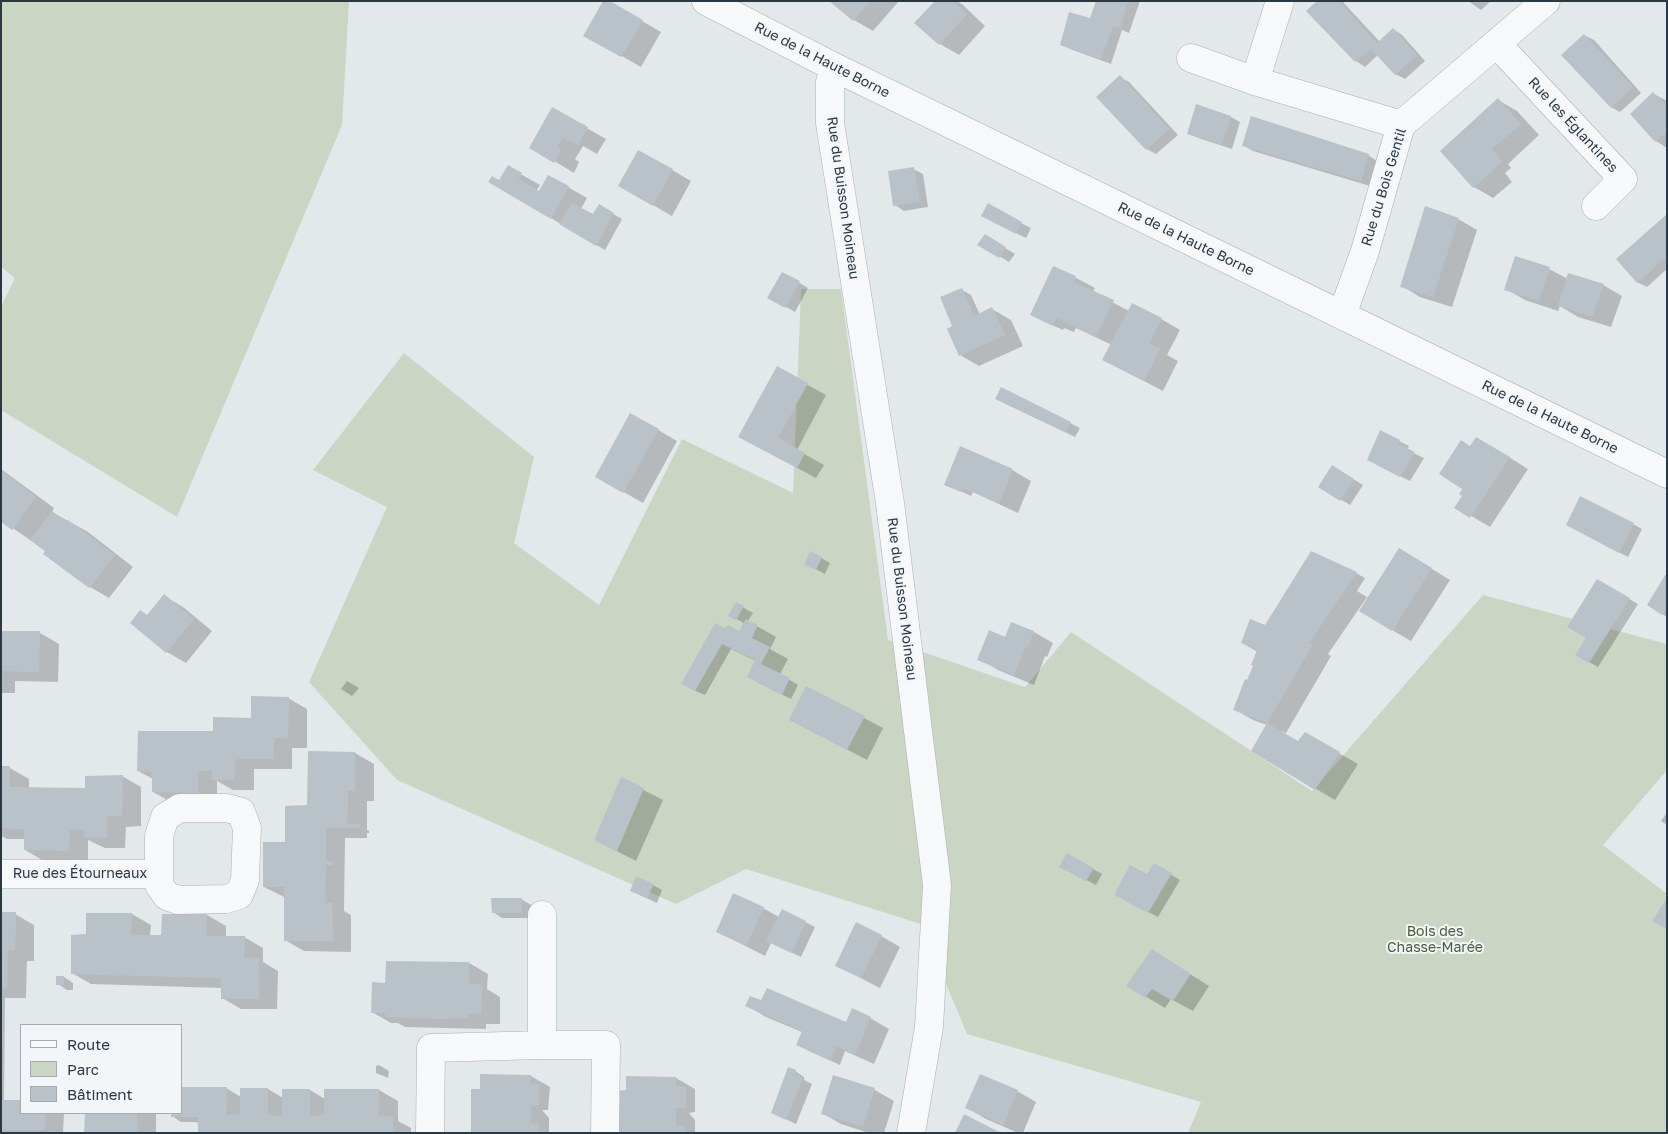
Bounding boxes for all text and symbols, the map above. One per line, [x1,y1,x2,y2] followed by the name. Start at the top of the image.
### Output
[752,19,892,101] street label: Rue de la Haute Borne
[1525,74,1621,176] street label: Rue les Églantines
[823,116,863,280] street label: Rue du Buisson Moineau
[1358,126,1410,248] street label: Rue du Bois Gentil
[1115,199,1257,279] street label: Rue de la Haute Borne
[1479,377,1621,457] street label: Rue de la Haute Borne
[884,517,920,681] street label: Rue du Buisson Moineau
[13,866,147,882] street label: Rue des Étourneaux
[1387,924,1483,956] park label: Bois des Chasse-Marée
[20,1024,182,1114] legend
[67,1035,110,1053] text: Route
[67,1060,99,1078] text: Parc
[67,1085,132,1103] text: Bâtiment

